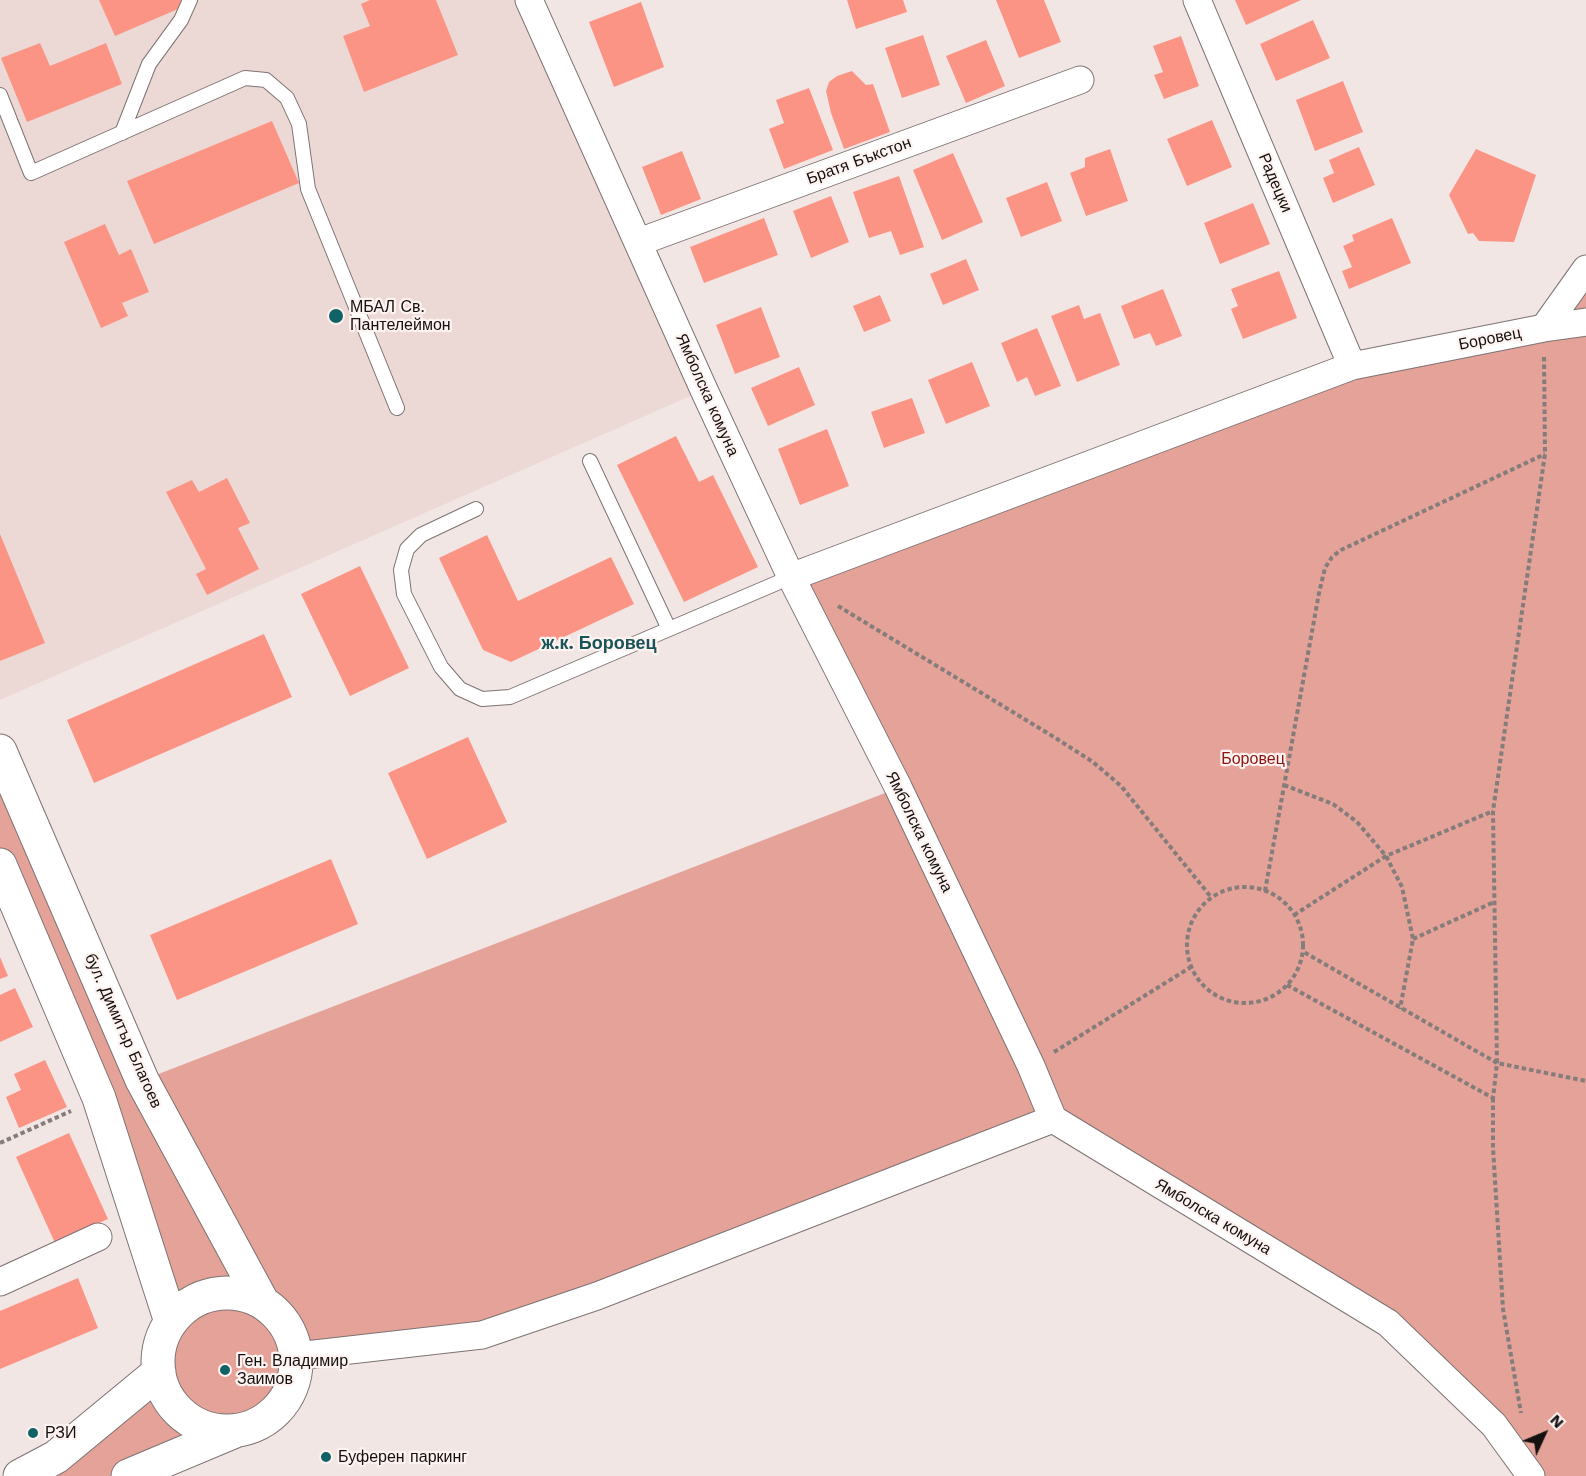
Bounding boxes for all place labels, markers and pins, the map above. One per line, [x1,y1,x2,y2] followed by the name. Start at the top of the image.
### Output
[350,297,451,335] place label: МБАЛ Св. Пантелеймон
[327,307,345,325] marker: МБАЛ Св. Пантелеймон
[237,1351,348,1389] place label: Ген. Владимир Заимов
[218,1363,232,1377] marker: Ген. Владимир Заимов
[45,1423,76,1443] place label: РЗИ
[26,1426,40,1440] marker: РЗИ
[338,1447,467,1467] place label: Буферен паркинг
[319,1450,333,1464] marker: Буферен паркинг

